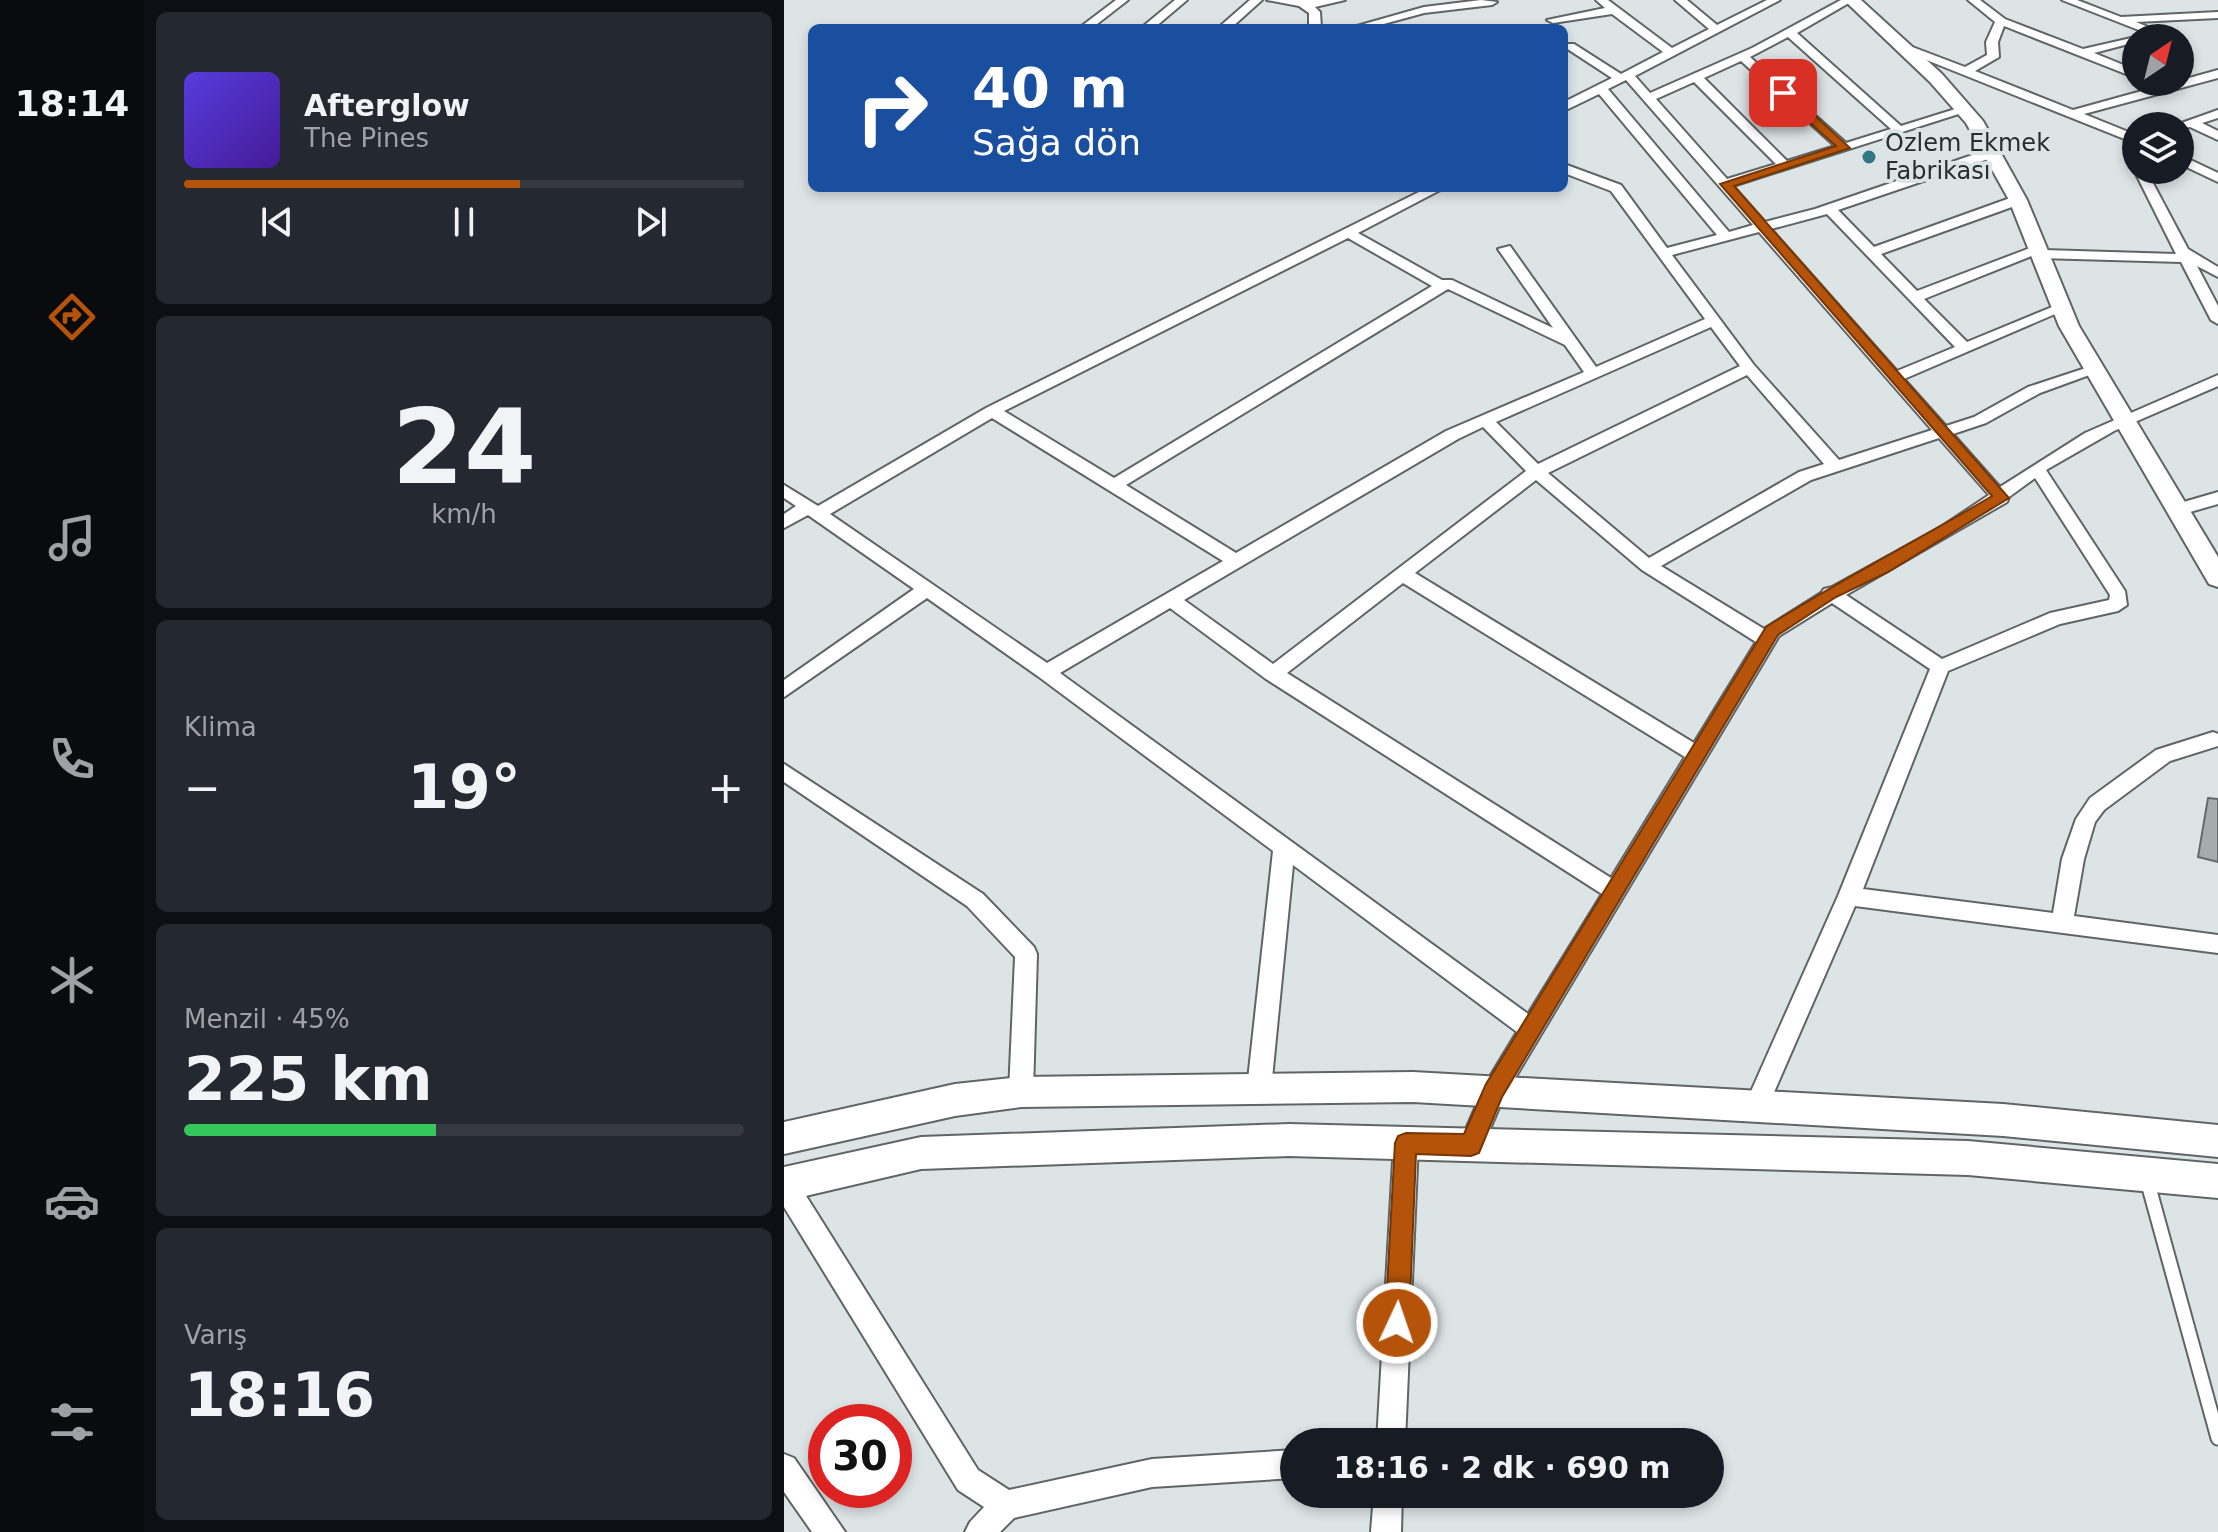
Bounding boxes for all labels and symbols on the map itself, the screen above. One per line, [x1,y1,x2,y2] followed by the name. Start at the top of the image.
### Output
[2122,24,2194,96] north arrow
[1749,59,1817,127] pin
[1885,129,2050,185] place label: Ozlem Ekmek Fabrikası
[1860,148,1878,166] marker: Ozlem Ekmek Fabrikası
[1355,1281,1439,1365] position arrow
[808,1404,912,1508] speed limit sign: 30

